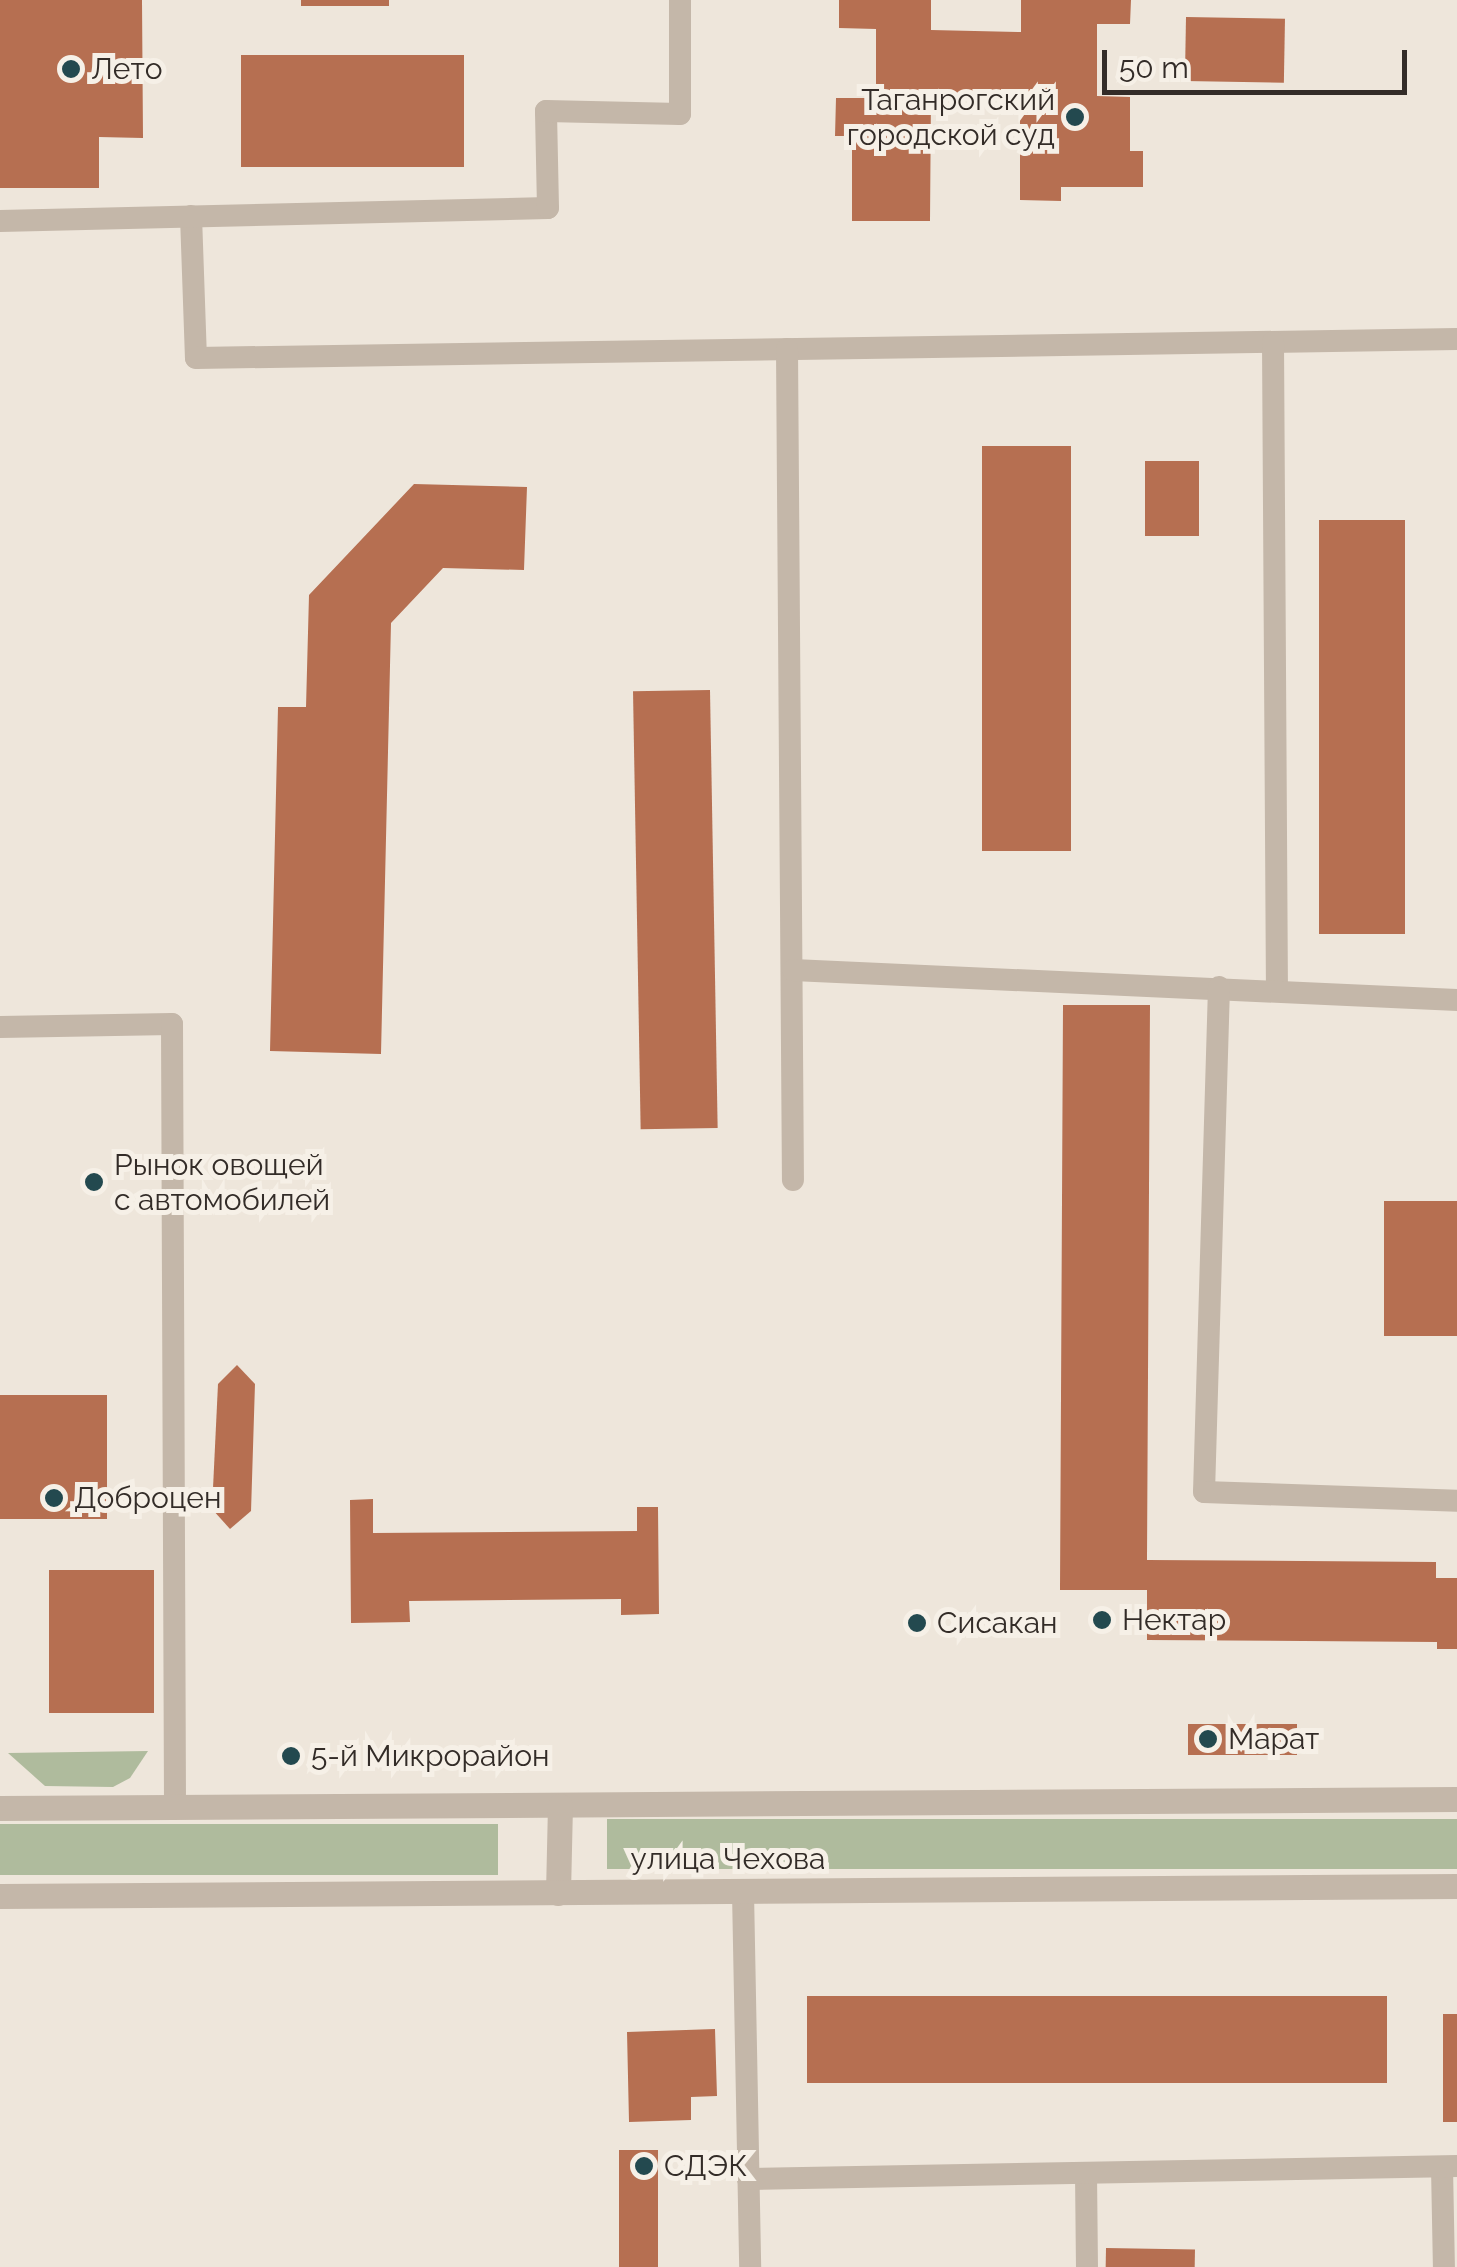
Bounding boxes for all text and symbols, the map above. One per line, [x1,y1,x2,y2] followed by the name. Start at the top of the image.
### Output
[1107,30,1412,92] scale bar
[1119,50,1189,85] text: 50 m
[91,51,163,87] place label: Лето
[60,58,82,80] marker: Лето
[847,82,1055,152] place label: Таганрогский городской суд
[1064,106,1086,128] marker: Таганрогский городской суд
[114,1147,330,1218] place label: Рынок овощей с автомобилей
[83,1171,105,1193] marker: Рынок овощей с автомобилей
[74,1480,221,1516] place label: Доброцен
[43,1487,65,1509] marker: Доброцен
[1122,1602,1226,1638] place label: Нектар
[937,1605,1058,1641] place label: Сисакан
[1091,1609,1113,1631] marker: Нектар
[906,1612,928,1634] marker: Сисакан
[1228,1721,1319,1757] place label: Марат
[1197,1728,1219,1750] marker: Марат
[311,1738,549,1774] place label: 5-й Микрорайон
[280,1745,302,1767] marker: 5-й Микрорайон
[631,1841,825,1877] street label: улица Чехова
[664,2148,747,2184] place label: СДЭК
[633,2155,655,2177] marker: СДЭК

